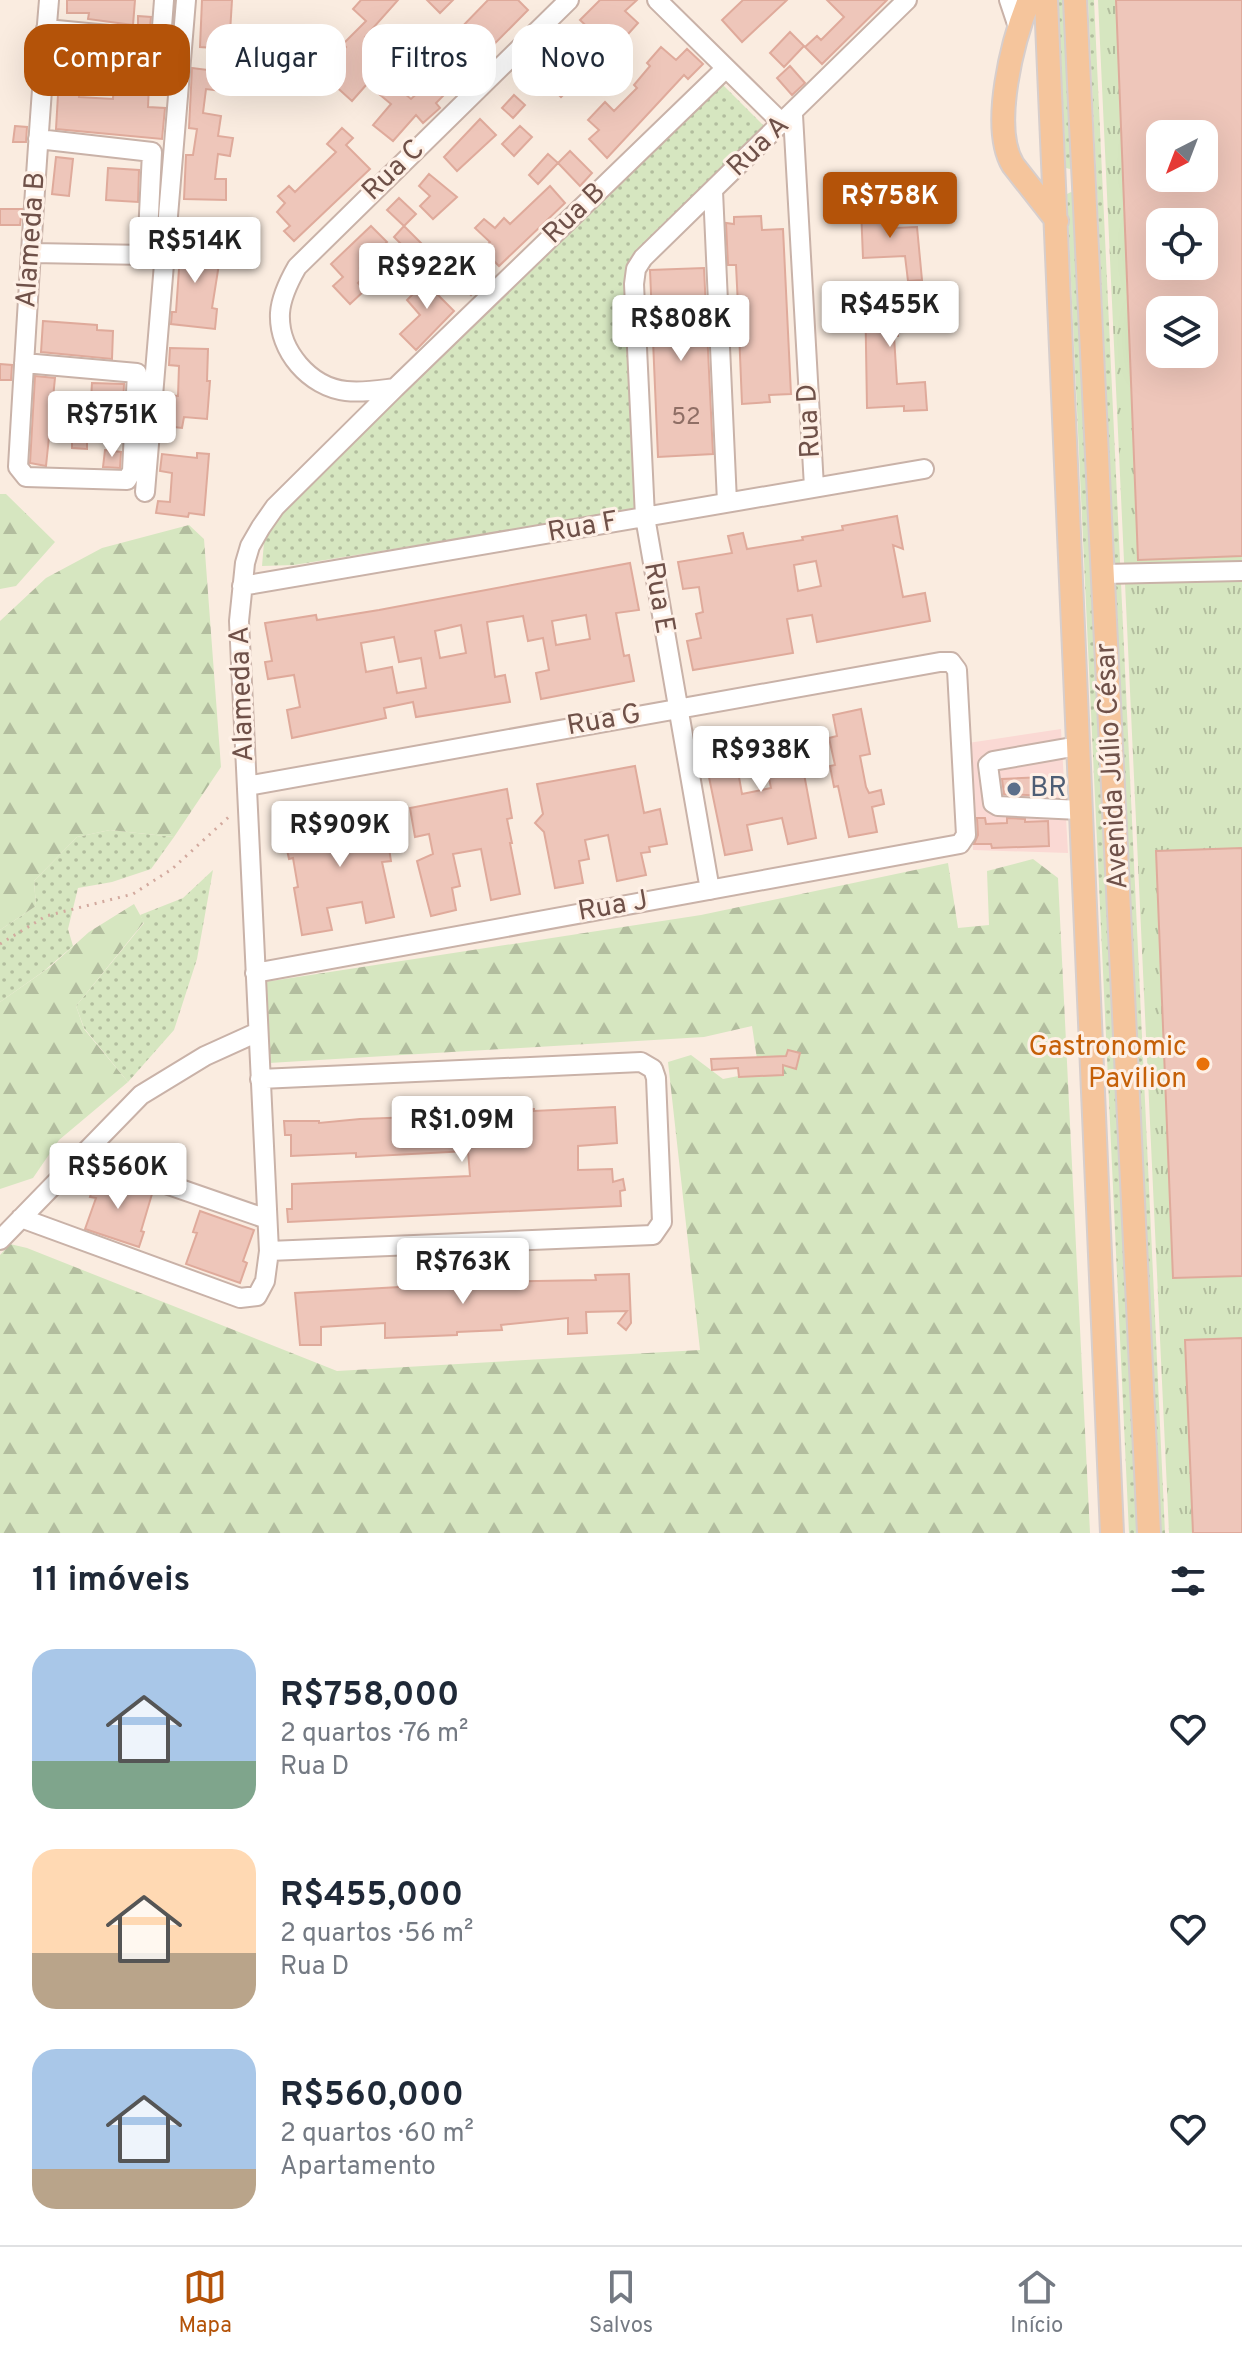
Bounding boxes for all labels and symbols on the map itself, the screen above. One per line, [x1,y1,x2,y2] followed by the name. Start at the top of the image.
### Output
[720,109,798,185] street label: Rua A
[1146,120,1218,192] north arrow
[355,132,433,210] street label: Rua C
[9,171,55,309] street label: Alameda B
[825,172,955,240] pin: R$758K
[536,175,614,253] street label: Rua B
[130,217,260,285] pin: R$514K
[362,243,492,311] pin: R$922K
[825,281,955,349] pin: R$455K
[616,295,746,363] pin: R$808K
[790,383,830,459] street label: Rua D
[47,391,177,459] pin: R$751K
[671,403,701,433] house number: 52
[545,504,621,552] street label: Rua F
[634,559,682,637] street label: Rua E
[223,625,263,763] street label: Alameda A
[1089,642,1137,890] street label: Avenida Júlio César
[564,697,644,745] street label: Rua G
[696,726,826,794] pin: R$938K
[1030,771,1067,807] place label: BR
[1005,780,1023,798] marker: BR
[275,801,405,869] pin: R$909K
[575,883,651,931] street label: Rua J
[1029,1030,1187,1098] place label: Gastronomic Pavilion
[1194,1055,1212,1073] marker: Gastronomic Pavilion
[388,1096,536,1164] pin: R$1.09M
[53,1143,183,1211] pin: R$560K
[398,1238,528,1306] pin: R$763K

